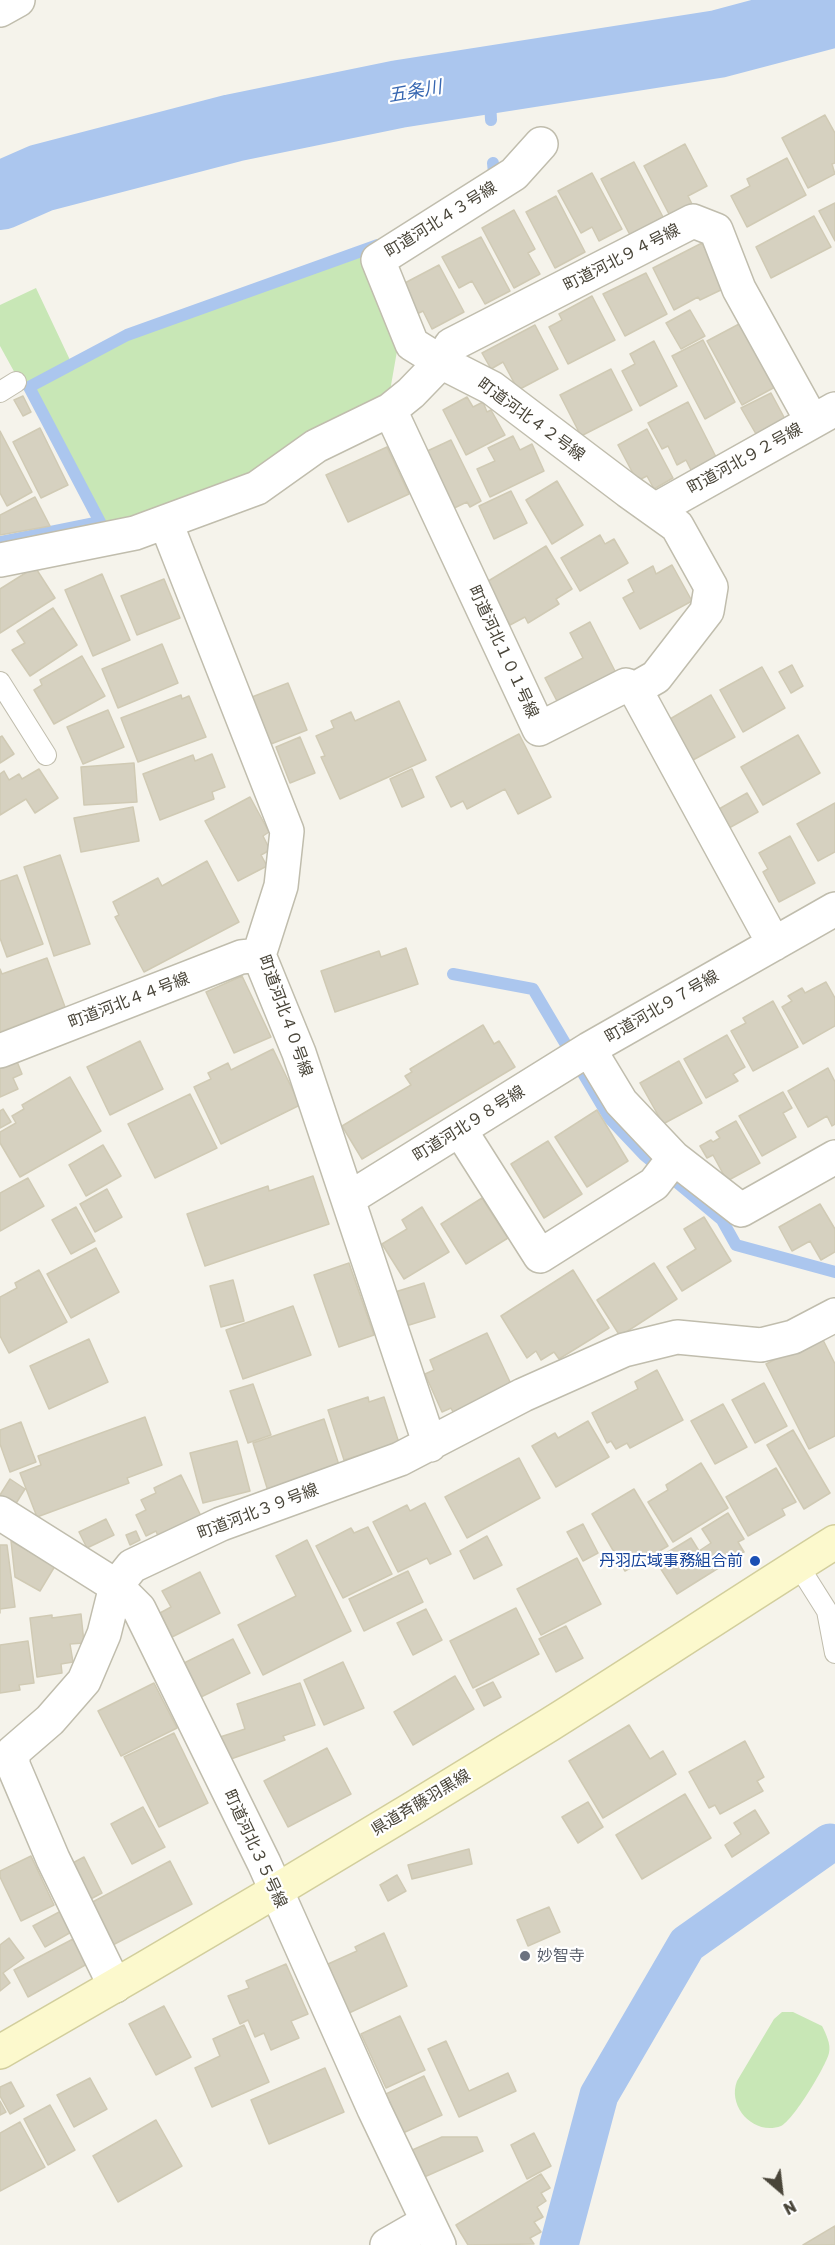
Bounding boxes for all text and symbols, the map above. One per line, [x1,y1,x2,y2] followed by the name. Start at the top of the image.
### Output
[387,77,443,107] water label: 五条川
[382,178,500,262] street label: 町道河北４３号線
[561,220,683,296] street label: 町道河北９４号線
[474,375,588,465] street label: 町道河北４２号線
[684,420,806,498] street label: 町道河北９２号線
[464,583,542,721] street label: 町道河北１０１号線
[254,953,316,1079] street label: 町道河北４０号線
[602,967,722,1047] street label: 町道河北９７号線
[66,969,192,1033] street label: 町道河北４４号線
[410,1082,528,1166] street label: 町道河北９８号線
[195,1480,321,1544] street label: 町道河北３９号線
[599,1551,743,1571] place label: 丹羽広域事務組合前
[748,1554,762,1568] marker: 丹羽広域事務組合前
[368,1766,474,1840] street label: 県道斉藤羽黒線
[219,1787,291,1911] street label: 町道河北３５号線
[537,1946,585,1966] place label: 妙智寺
[518,1949,532,1963] marker: 妙智寺
[751,2161,811,2221] north arrow
[780,2196,799,2218] text: N

